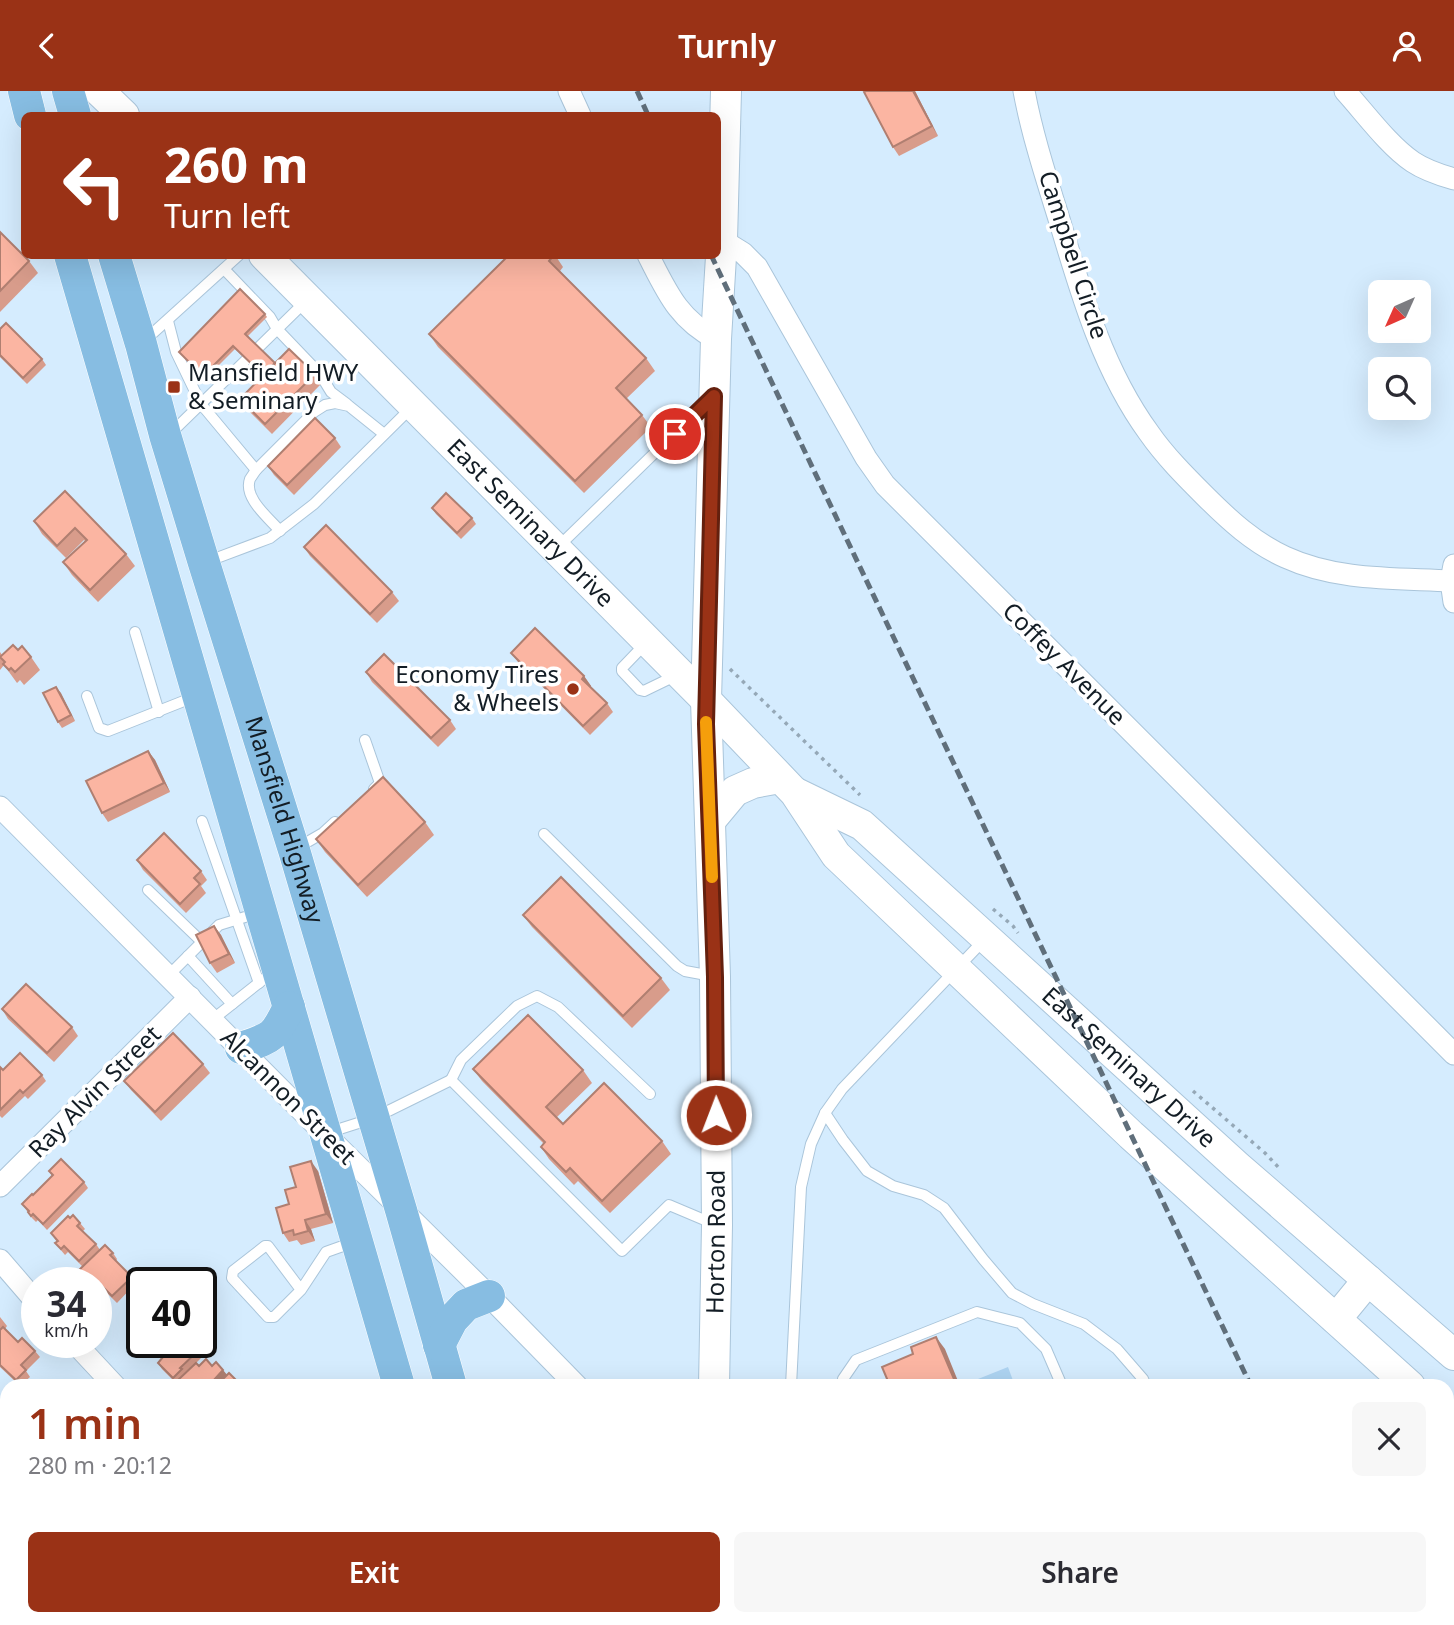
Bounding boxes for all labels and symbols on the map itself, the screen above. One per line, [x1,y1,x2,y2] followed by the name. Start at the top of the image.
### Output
[1032,166,1117,343] street label: Campbell Circle
[1368,280,1432,343] north arrow
[188,355,359,416] place label: Mansfield HWY & Seminary
[166,379,182,395] marker: Mansfield HWY & Seminary
[645,404,705,464] pin
[441,431,622,614] street label: East Seminary Drive
[996,594,1134,732] street label: Coffey Avenue
[395,657,559,718] place label: Economy Tires & Wheels
[565,681,581,697] marker: Economy Tires & Wheels
[238,712,333,928] street label: Mansfield Highway
[1036,979,1224,1154] street label: East Seminary Drive
[20,1017,168,1164] street label: Ray Alvin Street
[214,1021,364,1171] street label: Alcannon Street
[679,1078,753,1152] position arrow
[697,1170,732,1314] street label: Horton Road
[126,1267,217,1358] speed limit sign: 40

